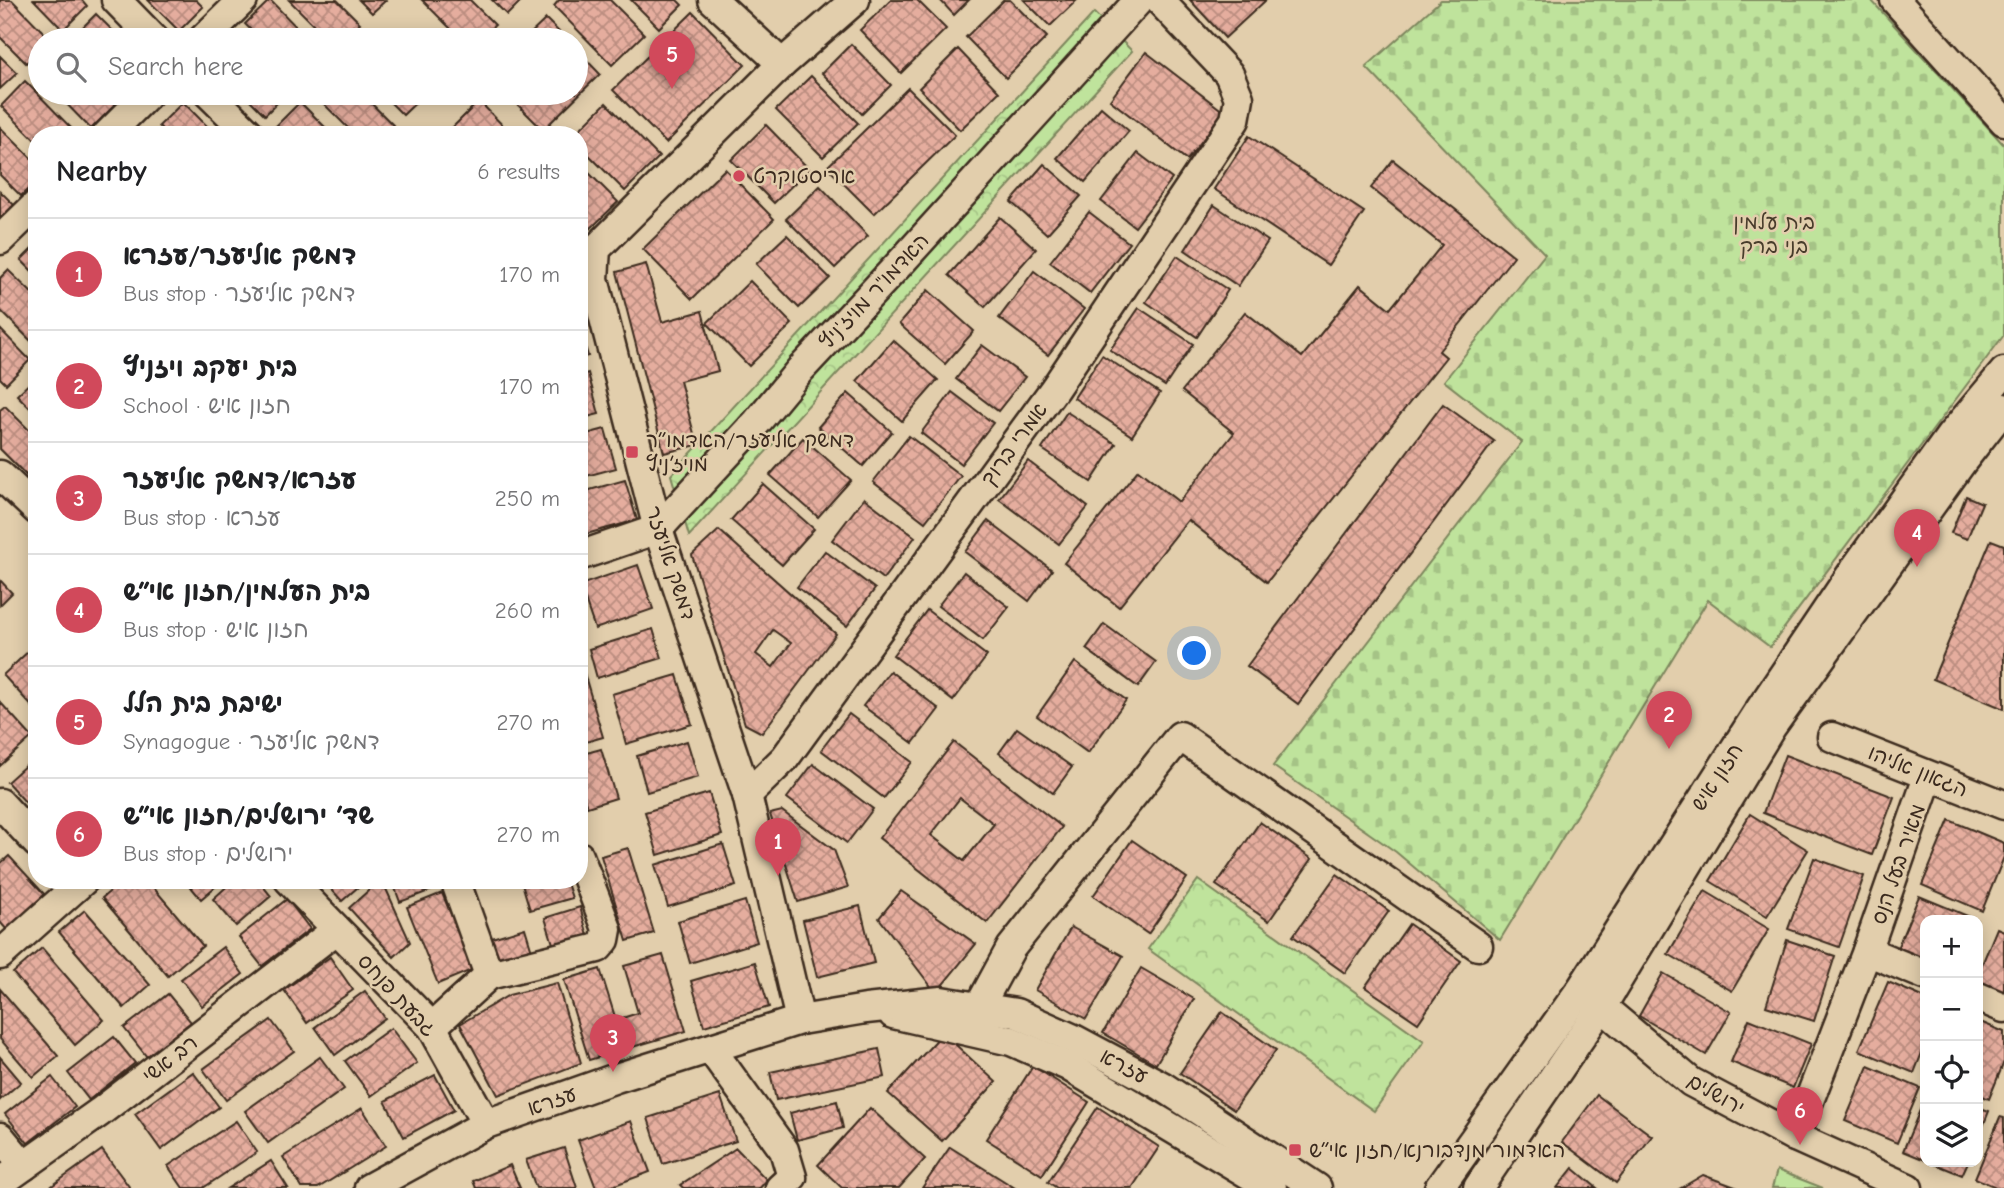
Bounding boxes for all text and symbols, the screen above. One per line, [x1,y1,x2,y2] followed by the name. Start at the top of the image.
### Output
[28,28,588,105] search box
[649,31,695,89] pin: 5
[52,48,90,86] icon: search
[108,52,243,82] text: Search here
[56,154,147,189] text: Nearby
[477,158,560,185] text: 6 results
[753,164,855,189] place label: אריסטוקרט
[731,168,747,184] marker: אריסטוקרט
[1733,210,1815,259] park label: בית עלמין בני ברק
[814,228,934,354] street label: האדמו"ר מויז'ניץ
[123,241,357,271] text: דמשק אליעזר/עזרא
[74,261,84,288] text: 1
[499,261,560,288] text: 170 m
[123,280,355,307] text: Bus stop · דמשק אליעזר
[123,353,297,383] text: בית יעקב ויזניץ
[73,373,85,400] text: 2
[499,373,560,400] text: 170 m
[123,392,291,419] text: School · חזון איש
[976,398,1053,491] street label: אמרי ברוך
[646,428,854,476] place label: דמשק אליעזר/האדמו״ר מויז׳ניץ
[624,444,640,460] marker: דמשק אליעזר/האדמו״ר מויז׳ניץ
[123,465,357,495] text: עזרא/דמשק אליעזר
[73,485,85,512] text: 3
[495,485,560,512] text: 250 m
[640,503,701,623] street label: דמשק אליעזר
[123,504,280,531] text: Bus stop · עזרא
[1894,509,1940,567] pin: 4
[123,577,370,607] text: בית העלמין/חזון אי״ש
[74,597,84,624] text: 4
[495,597,560,624] text: 260 m
[123,616,309,643] text: Bus stop · חזון איש
[1177,636,1211,670] your location
[123,689,283,719] text: ישיבת בית הלל
[1646,691,1692,749] pin: 2
[73,709,85,736] text: 5
[496,709,560,736] text: 270 m
[123,728,380,755] text: Synagogue · דמשק אליעזר
[1686,739,1749,816] street label: חזון איש
[1864,740,1971,803] street label: הגאון אליהו
[123,801,374,831] text: שד׳ ירושלים/חזון אי״ש
[1866,801,1930,927] street label: מאיר בעל הנס
[755,818,801,876] pin: 1
[73,821,85,848] text: 6
[496,821,560,848] text: 270 m
[123,840,293,867] text: Bus stop · ירושלים
[1920,915,1983,1167] map controls
[1920,915,1983,978] button: +
[353,949,441,1041] street label: גבעת פנחס
[1920,978,1983,1041] button: −
[590,1014,636,1072] pin: 3
[138,1030,202,1088] street label: רב אשי
[1920,1041,1983,1104] button: locate
[1096,1044,1152,1088] street label: עזרא
[1683,1068,1749,1120] street label: ירושלים
[524,1081,580,1121] street label: עזרא
[1777,1087,1823,1145] pin: 6
[1920,1104,1983,1167] button: layers
[1309,1138,1565,1163] place label: האדמור מנדבורנא/חזון אי״ש
[1287,1142,1303,1158] marker: האדמור מנדבורנא/חזון אי״ש

